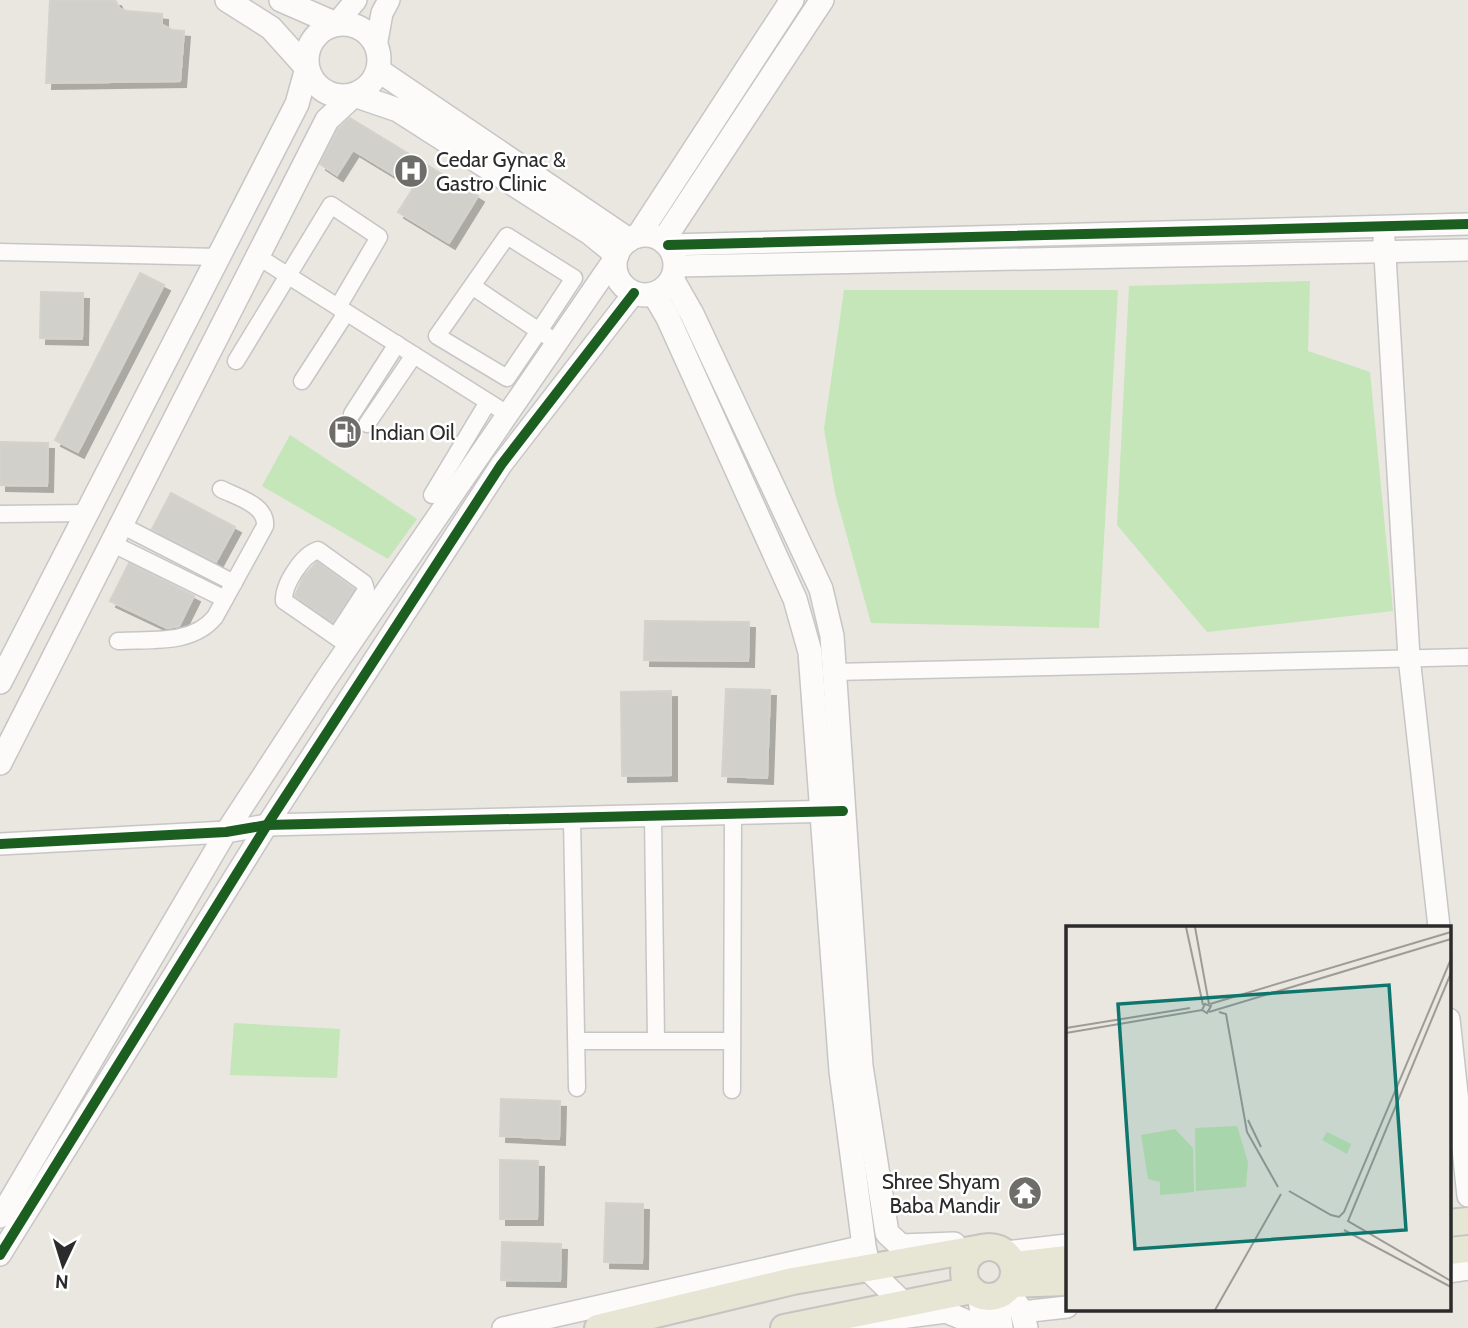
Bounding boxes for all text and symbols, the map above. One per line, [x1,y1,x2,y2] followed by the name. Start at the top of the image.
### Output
[436,147,566,196] place label: Cedar Gynac & Gastro Clinic
[392,152,430,190] hospital icon: Cedar Gynac & Gastro Clinic
[326,413,364,451] fuel station icon: Indian Oil
[370,420,455,445] place label: Indian Oil
[1066,926,1450,1310] inset map
[882,1169,1000,1218] place label: Shree Shyam Baba Mandir
[1006,1174,1044,1212] temple icon: Shree Shyam Baba Mandir
[28,1230,98,1300] north arrow
[54,1270,69,1293] text: N

